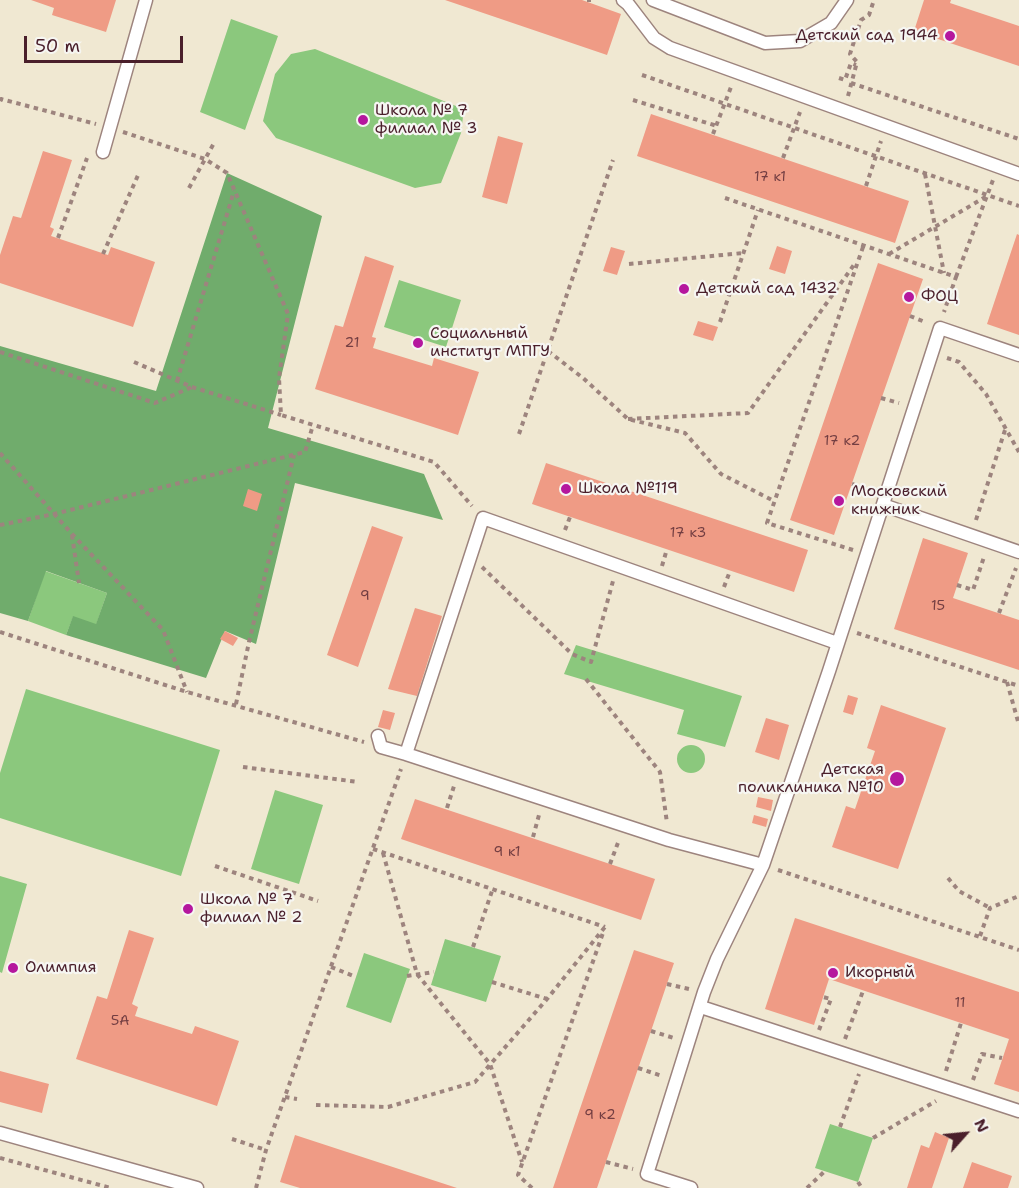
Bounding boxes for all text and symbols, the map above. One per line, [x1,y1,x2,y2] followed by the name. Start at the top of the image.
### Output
[27,24,186,62] scale bar
[795,26,938,46] place label: Детский сад 1944
[943,29,957,43] marker: Детский сад 1944
[35,34,80,58] text: 50 m
[375,101,478,139] place label: Школа № 7 филиал № 3
[356,113,370,127] marker: Школа № 7 филиал № 3
[754,169,786,185] house number: 17 к1
[696,279,837,299] place label: Детский сад 1432
[677,282,691,296] marker: Детский сад 1432
[921,287,958,307] place label: ФОЦ
[902,290,916,304] marker: ФОЦ
[430,324,550,362] place label: Социальный институт МПГУ
[345,335,359,351] house number: 21
[411,336,425,350] marker: Социальный институт МПГУ
[824,433,860,449] house number: 17 к2
[578,479,678,499] place label: Школа №119
[559,482,573,496] marker: Школа №119
[851,482,947,520] place label: Московский книжник
[832,494,846,508] marker: Московский книжник
[670,525,706,541] house number: 17 к3
[360,588,370,604] house number: 9
[931,598,945,614] house number: 15
[738,760,884,798] place label: Детская поликлиника №10
[888,770,906,788] marker: Детская поликлиника №10
[493,844,521,860] house number: 9 к1
[200,890,303,928] place label: Школа № 7 филиал № 2
[181,902,195,916] marker: Школа № 7 филиал № 2
[25,958,97,978] place label: Олимпия
[6,961,20,975] marker: Олимпия
[845,963,915,983] place label: Икорный
[826,966,840,980] marker: Икорный
[954,995,966,1011] house number: 11
[111,1013,129,1029] house number: 5А
[935,1104,995,1164] north arrow
[584,1107,616,1123] house number: 9 к2
[969,1115,994,1136] text: N

